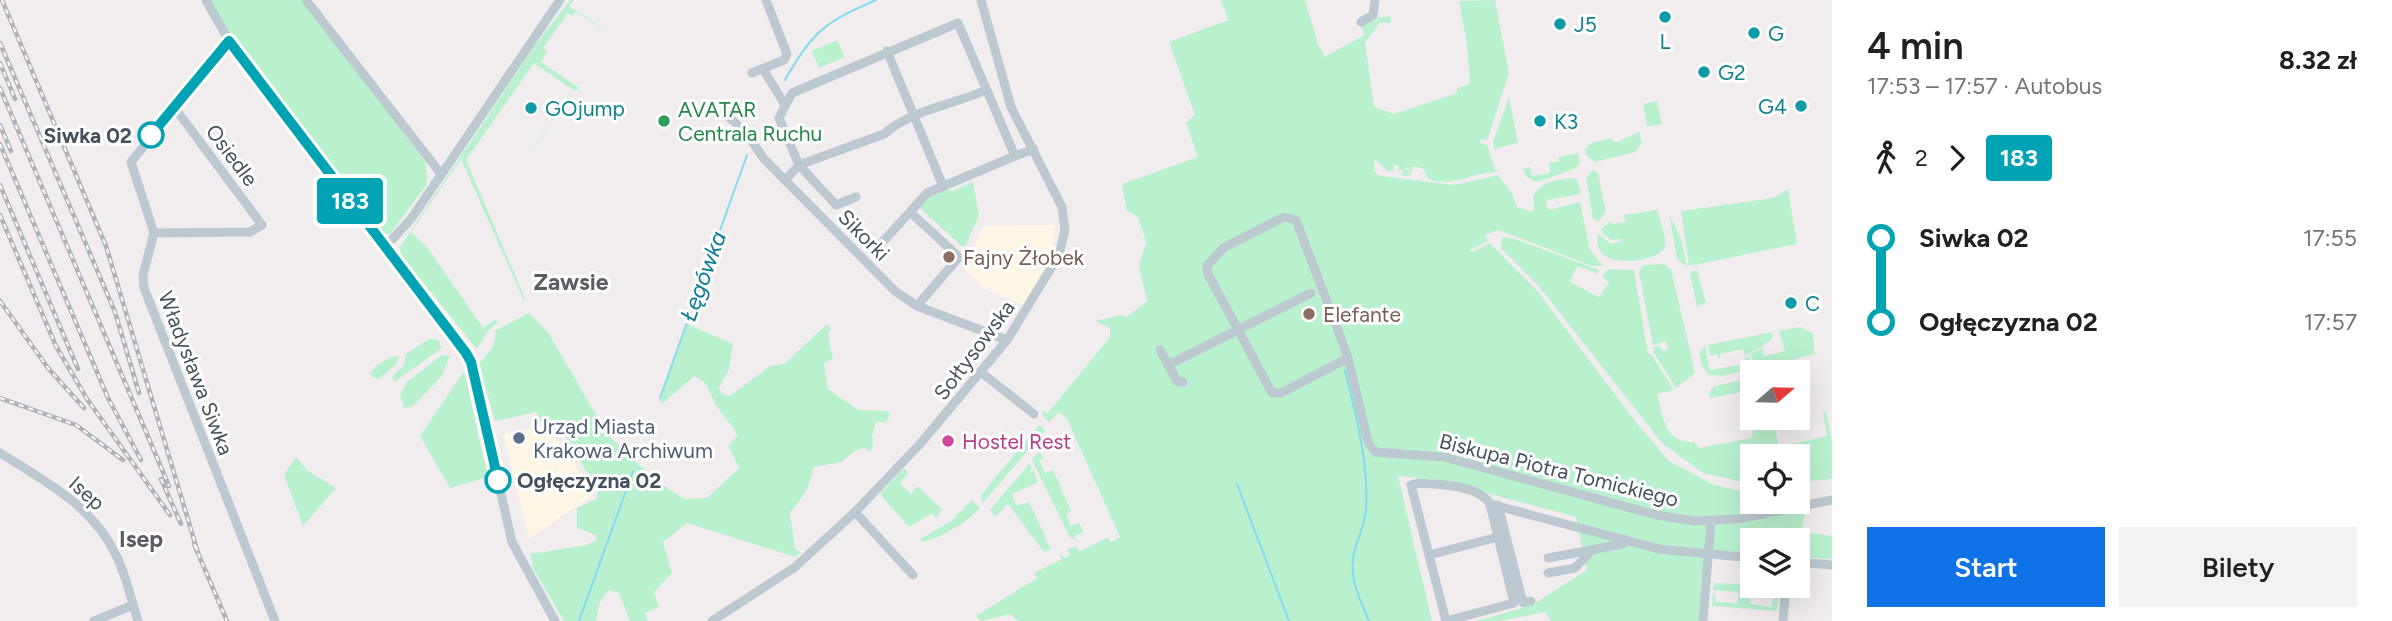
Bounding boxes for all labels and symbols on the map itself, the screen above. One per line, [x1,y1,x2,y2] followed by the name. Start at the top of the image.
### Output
[1657,9,1673,25] marker: L
[1574,12,1597,37] place label: J5
[1552,16,1568,32] marker: J5
[1768,21,1784,46] place label: G
[1746,25,1762,41] marker: G
[1660,29,1671,54] place label: L
[1718,60,1746,85] place label: G2
[1696,64,1712,80] marker: G2
[1758,94,1787,119] place label: G4
[545,96,625,121] place label: GOjump
[678,97,822,146] place label: AVATAR Centrala Ruchu
[1793,98,1809,114] marker: G4
[523,100,539,116] marker: GOjump
[1554,109,1578,134] place label: K3
[656,113,672,129] marker: AVATAR Centrala Ruchu
[1532,113,1548,129] marker: K3
[201,119,263,191] street label: Osiedle
[138,122,164,148] marker: Siwka 02
[44,123,132,148] place label: Siwka 02
[310,178,390,224] line badge: 183
[833,204,895,266] street label: Sikorki
[674,227,732,325] water label: Łęgówka
[963,245,1085,270] place label: Fajny Żłobek
[941,249,957,265] marker: Fajny Żłobek
[533,268,609,296] district label: Zawsie
[153,288,239,458] street label: Władysława Siwka
[1805,291,1820,316] place label: C
[928,295,1020,405] street label: Sołtysowska
[1783,295,1799,311] marker: C
[1323,302,1401,327] place label: Elefante
[1301,306,1317,322] marker: Elefante
[1740,360,1810,430] north arrow
[533,414,713,463] place label: Urząd Miasta Krakowa Archiwum
[1437,428,1681,512] street label: Biskupa Piotra Tomickiego
[962,429,1071,454] place label: Hostel Rest
[511,430,527,446] marker: Urząd Miasta Krakowa Archiwum
[940,433,956,449] marker: Hostel Rest
[485,467,511,493] marker: Ogłęczyzna 02
[517,468,661,493] place label: Ogłęczyzna 02
[64,471,110,515] street label: Isep
[119,525,163,553] district label: Isep

